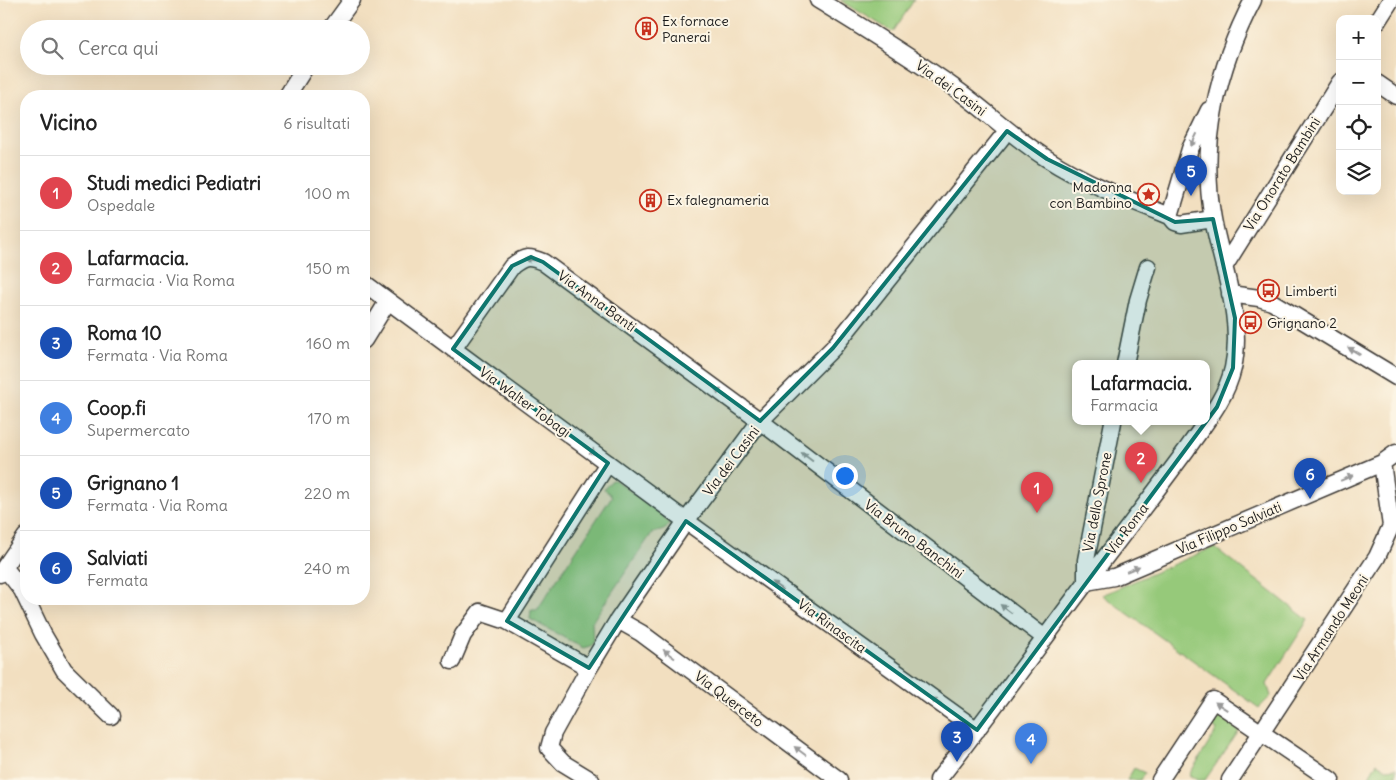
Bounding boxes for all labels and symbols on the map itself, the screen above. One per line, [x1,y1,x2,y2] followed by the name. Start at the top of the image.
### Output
[662,12,729,46] place label: Ex fornace Panerai
[634,17,658,41] building icon: Ex fornace Panerai
[912,56,990,120] street label: Via dei Casini
[1240,114,1324,234] street label: Via Onorato Bambini
[1190,133,1198,147] one-way arrow
[1175,155,1207,196] pin: 5
[1049,178,1132,212] place label: Madonna con Bambino
[1136,183,1160,207] place icon: Madonna con Bambino
[639,188,663,212] building icon: Ex falegnameria
[667,191,769,209] place label: Ex falegnameria
[523,256,539,264] one-way arrow
[554,266,640,336] street label: Via Anna Banti
[1257,279,1281,303] bus stop icon: Limberti
[1285,282,1337,300] place label: Limberti
[1239,311,1263,335] bus stop icon: Grignano 2
[1267,314,1337,332] place label: Grignano 2
[1348,347,1361,356] one-way arrow
[476,363,574,441] street label: Via Walter Tobagi
[714,388,728,398] one-way arrow
[699,422,763,500] street label: Via dei Casini
[1125,442,1157,483] pin: 2
[583,445,597,455] one-way arrow
[1079,451,1115,553] street label: Via dello Sprone
[800,452,814,462] one-way arrow
[1294,458,1326,499] pin: 6
[832,463,858,489] your location
[1021,472,1053,513] pin: 1
[1340,473,1354,481] one-way arrow
[860,496,968,582] street label: Via Bruno Banchini
[1174,498,1284,558] street label: Via Filippo Salviati
[1102,500,1152,558] street label: Via Roma
[1126,565,1140,573] one-way arrow
[1290,571,1372,685] street label: Via Armando Meoni
[770,581,784,591] one-way arrow
[794,595,870,657] street label: Via Rinascita
[1000,603,1013,614] one-way arrow
[662,649,676,659] one-way arrow
[691,667,767,731] street label: Via Querceto
[930,697,944,707] one-way arrow
[1215,701,1228,710] one-way arrow
[941,721,973,762] pin: 3
[1015,723,1047,764] pin: 4
[793,746,806,756] one-way arrow

